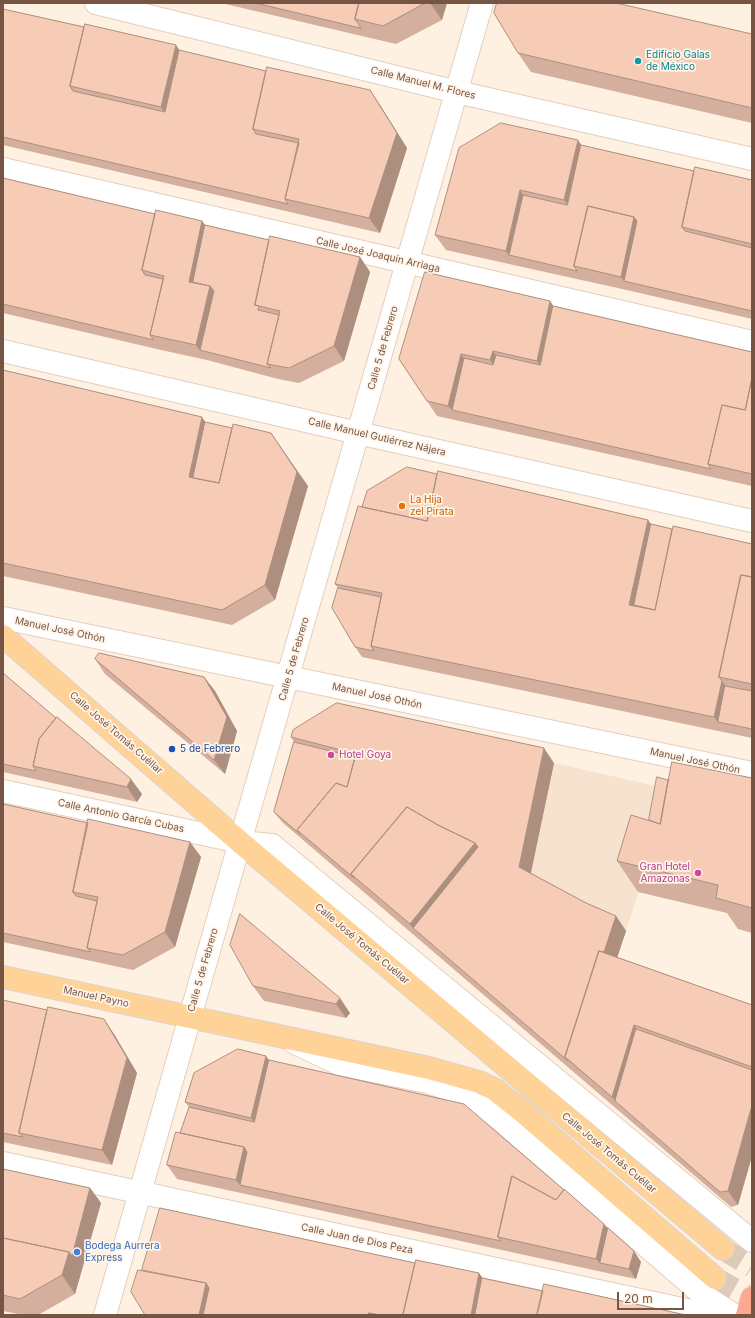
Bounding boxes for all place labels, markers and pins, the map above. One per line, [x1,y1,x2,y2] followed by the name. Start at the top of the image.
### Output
[646,49,710,72] place label: Edificio Galas de México
[633,56,643,66] marker: Edificio Galas de México
[410,494,454,518] place label: La Hija zel Pirata
[397,501,407,511] marker: La Hija zel Pirata
[180,743,240,755] place label: 5 de Febrero
[167,744,177,754] marker: 5 de Febrero
[339,749,391,761] place label: Hotel Goya
[326,750,336,760] marker: Hotel Goya
[640,861,690,884] place label: Gran Hotel Amazonas
[693,868,703,878] marker: Gran Hotel Amazonas
[85,1240,160,1264] place label: Bodega Aurrera Express
[72,1247,82,1257] marker: Bodega Aurrera Express

